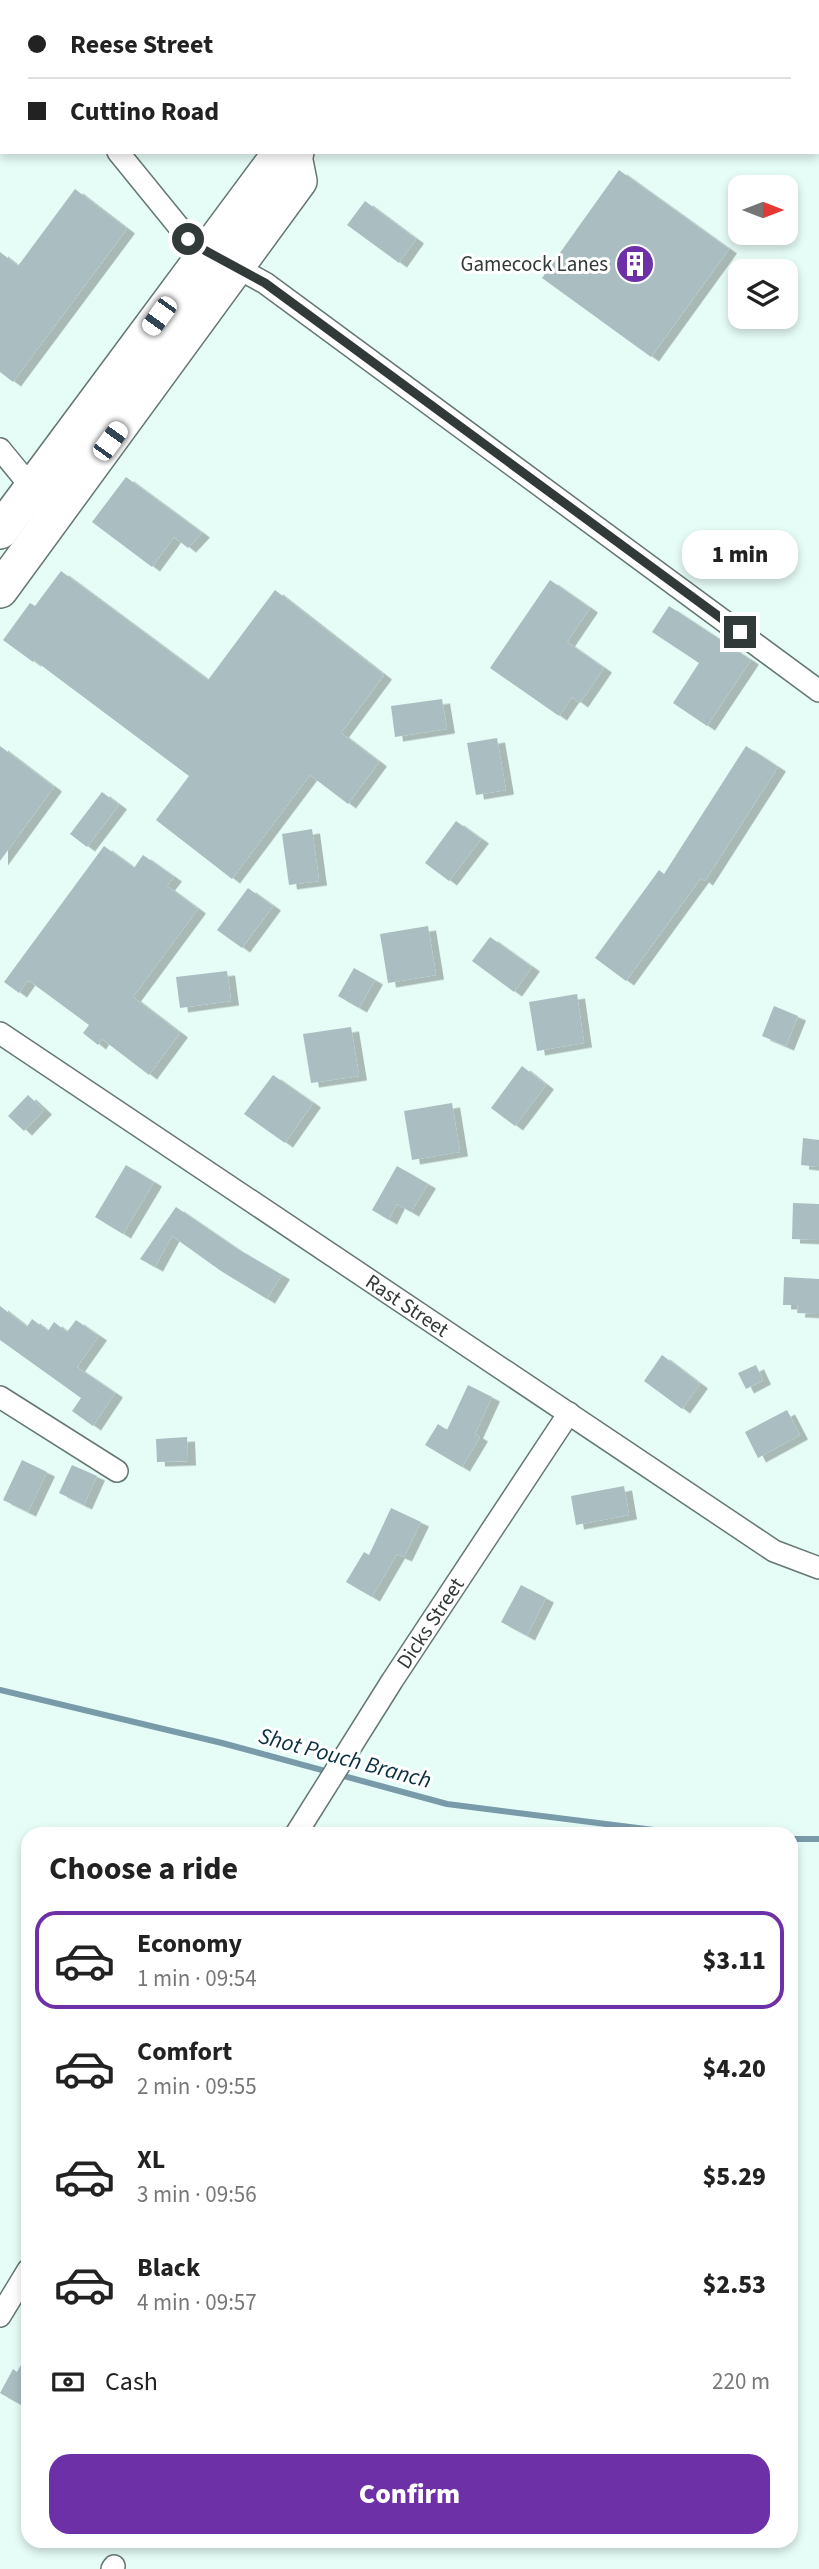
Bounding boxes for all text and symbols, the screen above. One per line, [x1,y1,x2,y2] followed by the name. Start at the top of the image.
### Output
[70,26,213,63] text: Reese Street
[70,93,219,130] text: Cuttino Road
[728,175,798,245] north arrow
[728,175,798,329] map controls
[172,223,204,255] route start
[614,243,656,285] building icon: Gamecock Lanes
[460,249,608,279] place label: Gamecock Lanes
[728,259,798,329] button: layers
[139,293,180,339] car
[90,418,131,464] car
[682,530,798,580] callout: 1 min
[712,538,768,571] text: 1 min
[724,616,756,648] route end
[359,1267,455,1344] street label: Rast Street
[389,1572,471,1675] street label: Dicks Street
[255,1719,435,1797] water label: Shot Pouch Branch
[49,1846,238,1892] text: Choose a ride
[137,1925,242,1962] text: Economy
[53,1929,116,1992] icon: car
[702,1942,766,1979] text: $3.11
[137,1962,257,1995] text: 1 min · 09:54
[137,2033,232,2070] text: Comfort
[53,2037,116,2100] icon: car
[702,2050,766,2087] text: $4.20
[137,2070,257,2103] text: 2 min · 09:55
[137,2141,165,2178] text: XL
[53,2145,116,2208] icon: car
[702,2158,766,2195] text: $5.29
[137,2178,257,2211] text: 3 min · 09:56
[137,2249,200,2286] text: Black
[53,2253,116,2316] icon: car
[702,2266,766,2303] text: $2.53
[137,2286,257,2319] text: 4 min · 09:57
[49,2363,87,2401] icon: cash
[105,2363,158,2400] text: Cash
[712,2365,770,2398] text: 220 m
[49,2454,770,2534] button: Confirm

